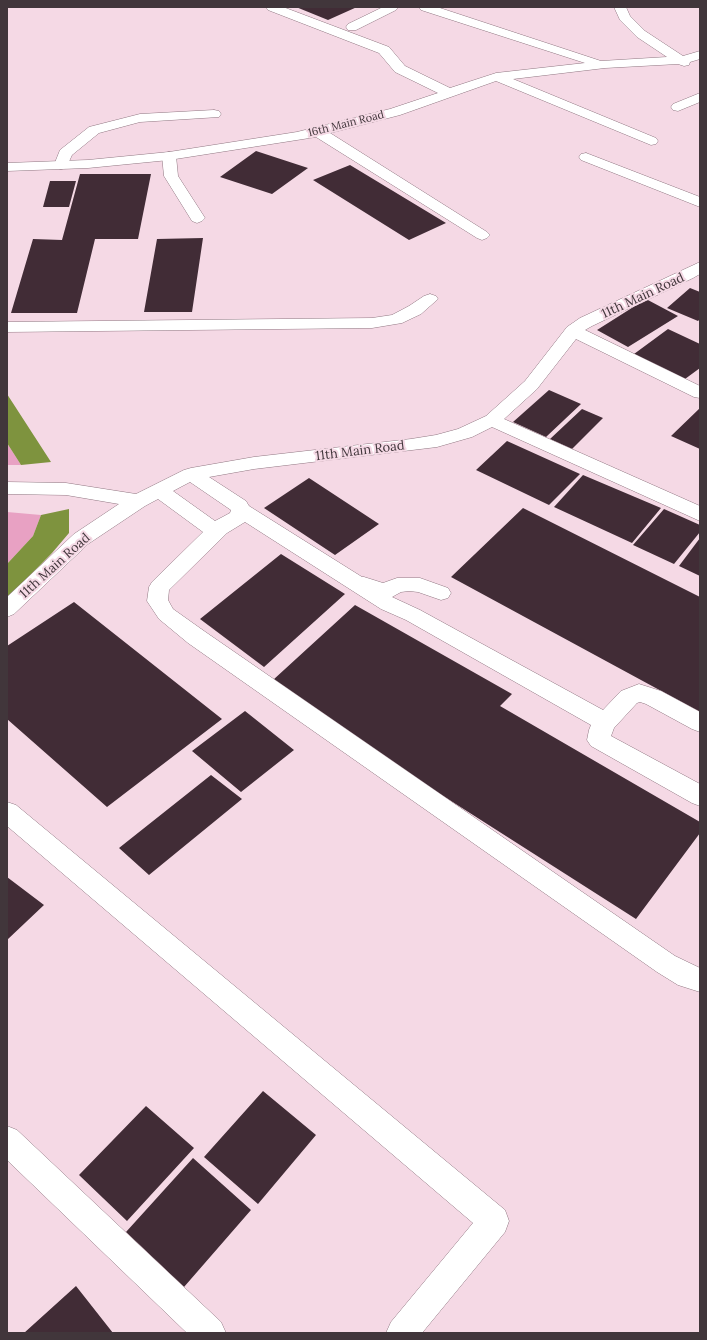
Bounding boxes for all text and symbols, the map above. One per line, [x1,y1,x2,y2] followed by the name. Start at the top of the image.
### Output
[307,108,385,140] street label: 16th Main Road
[599,270,687,322] street label: 11th Main Road
[315,438,405,464] street label: 11th Main Road
[17,530,93,602] street label: 11th Main Road

